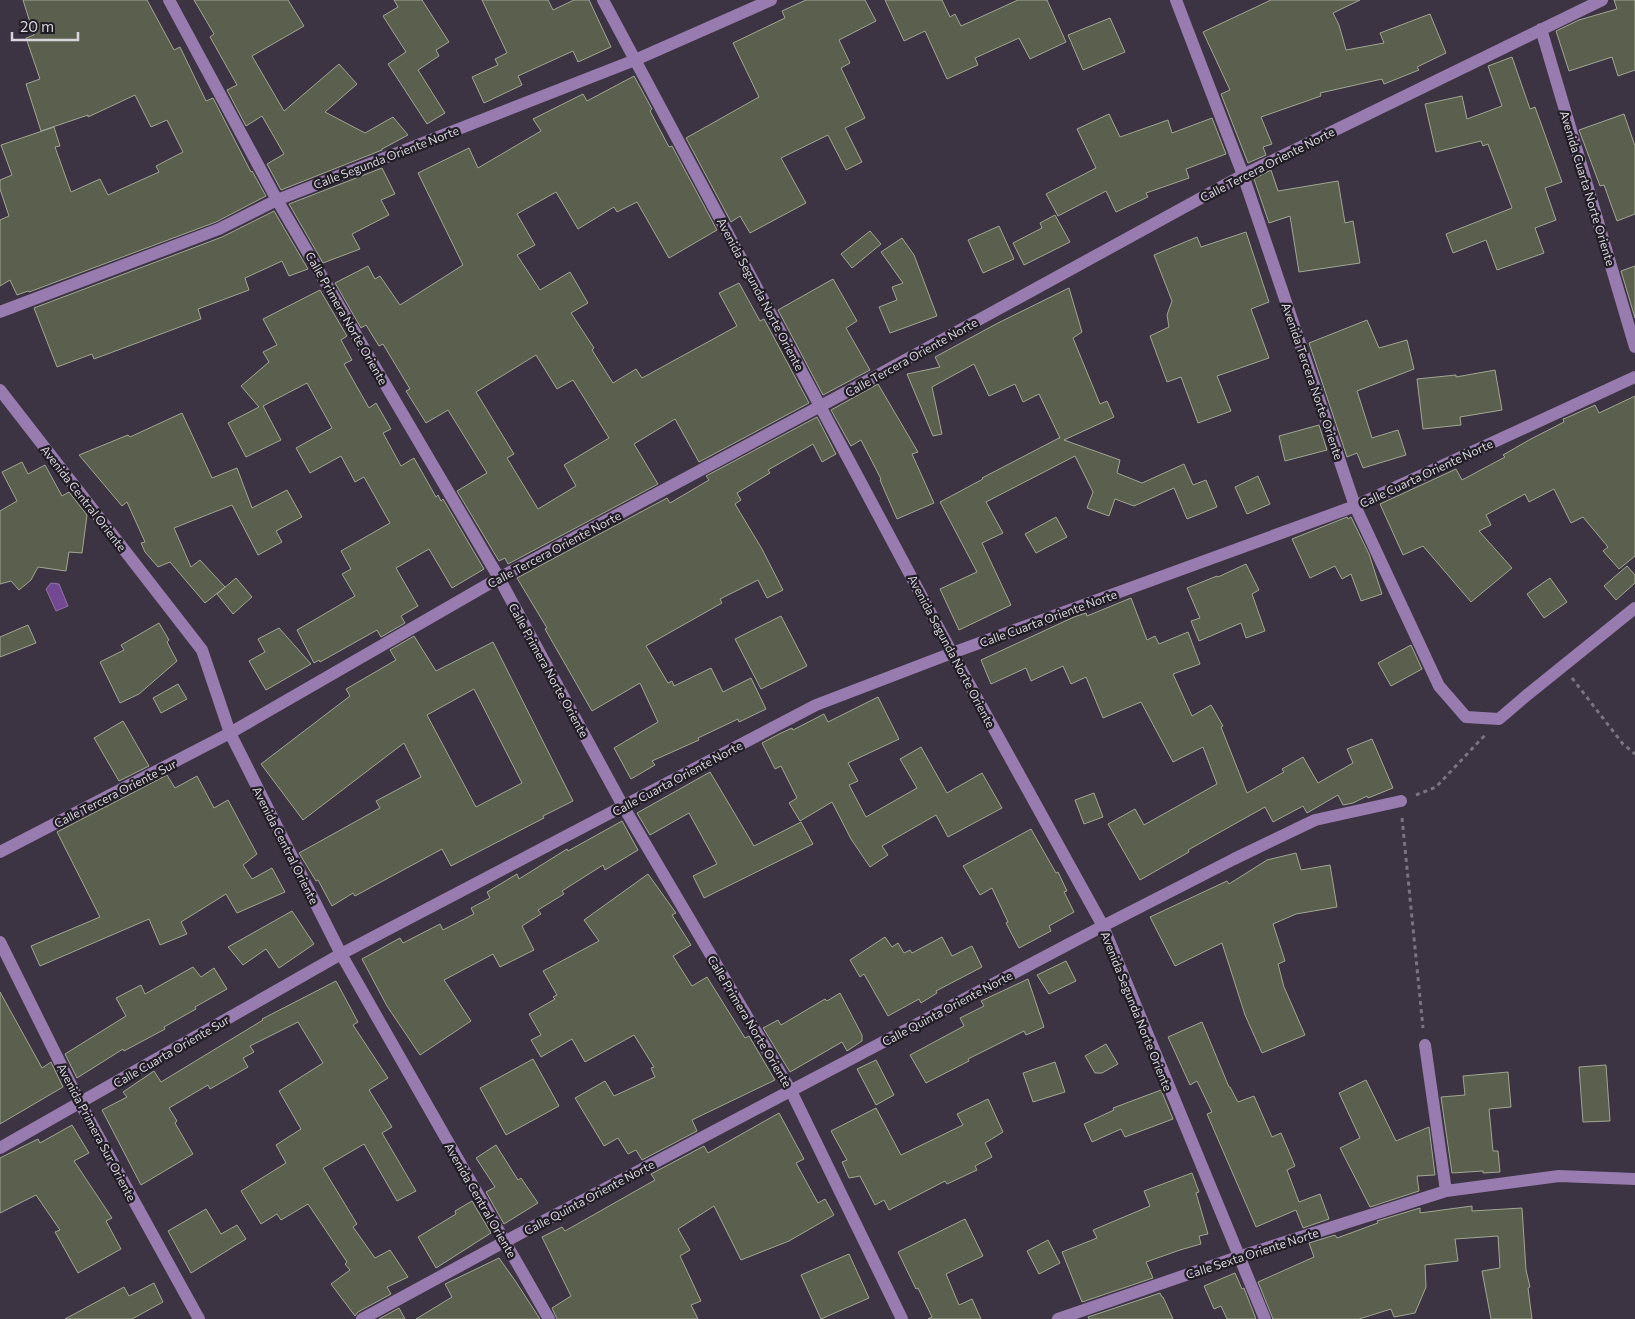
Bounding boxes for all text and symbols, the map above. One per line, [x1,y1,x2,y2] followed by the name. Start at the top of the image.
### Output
[12,10,79,42] scale bar
[20,17,54,35] text: 20 m
[1558,109,1618,267] street label: Avenida Cuarta Norte Oriente
[311,123,461,191] street label: Calle Segunda Oriente Norte
[1197,124,1337,204] street label: Calle Tercera Oriente Norte
[715,215,807,373] street label: Avenida Segunda Norte Oriente
[303,249,391,387] street label: Calle Primera Norte Oriente
[1279,301,1347,461] street label: Avenida Tercera Norte Oriente
[842,315,980,399] street label: Calle Tercera Oriente Norte
[1357,436,1495,510] street label: Calle Cuarta Oriente Norte
[38,442,130,554] street label: Avenida Central Oriente
[485,508,623,590] street label: Calle Tercera Oriente Norte
[906,572,998,730] street label: Avenida Segunda Norte Oriente
[977,587,1119,649] street label: Calle Cuarta Oriente Norte
[506,600,592,740] street label: Calle Primera Norte Oriente
[610,738,744,818] street label: Calle Cuarta Oriente Norte
[52,756,179,830] street label: Calle Tercera Oriente Sur
[250,784,322,906] street label: Avenida Central Oriente
[1098,929,1176,1093] street label: Avenida Segunda Norte Oriente
[705,953,795,1089] street label: Calle Primera Norte Oriente
[879,968,1015,1048] street label: Calle Quinta Oriente Norte
[111,1012,232,1090] street label: Calle Cuarta Oriente Sur
[55,1061,139,1203] street label: Avenida Primera Sur Oriente
[442,1140,520,1260] street label: Avenida Central Oriente
[521,1157,657,1237] street label: Calle Quinta Oriente Norte
[1184,1225,1320,1281] street label: Calle Sexta Oriente Norte

